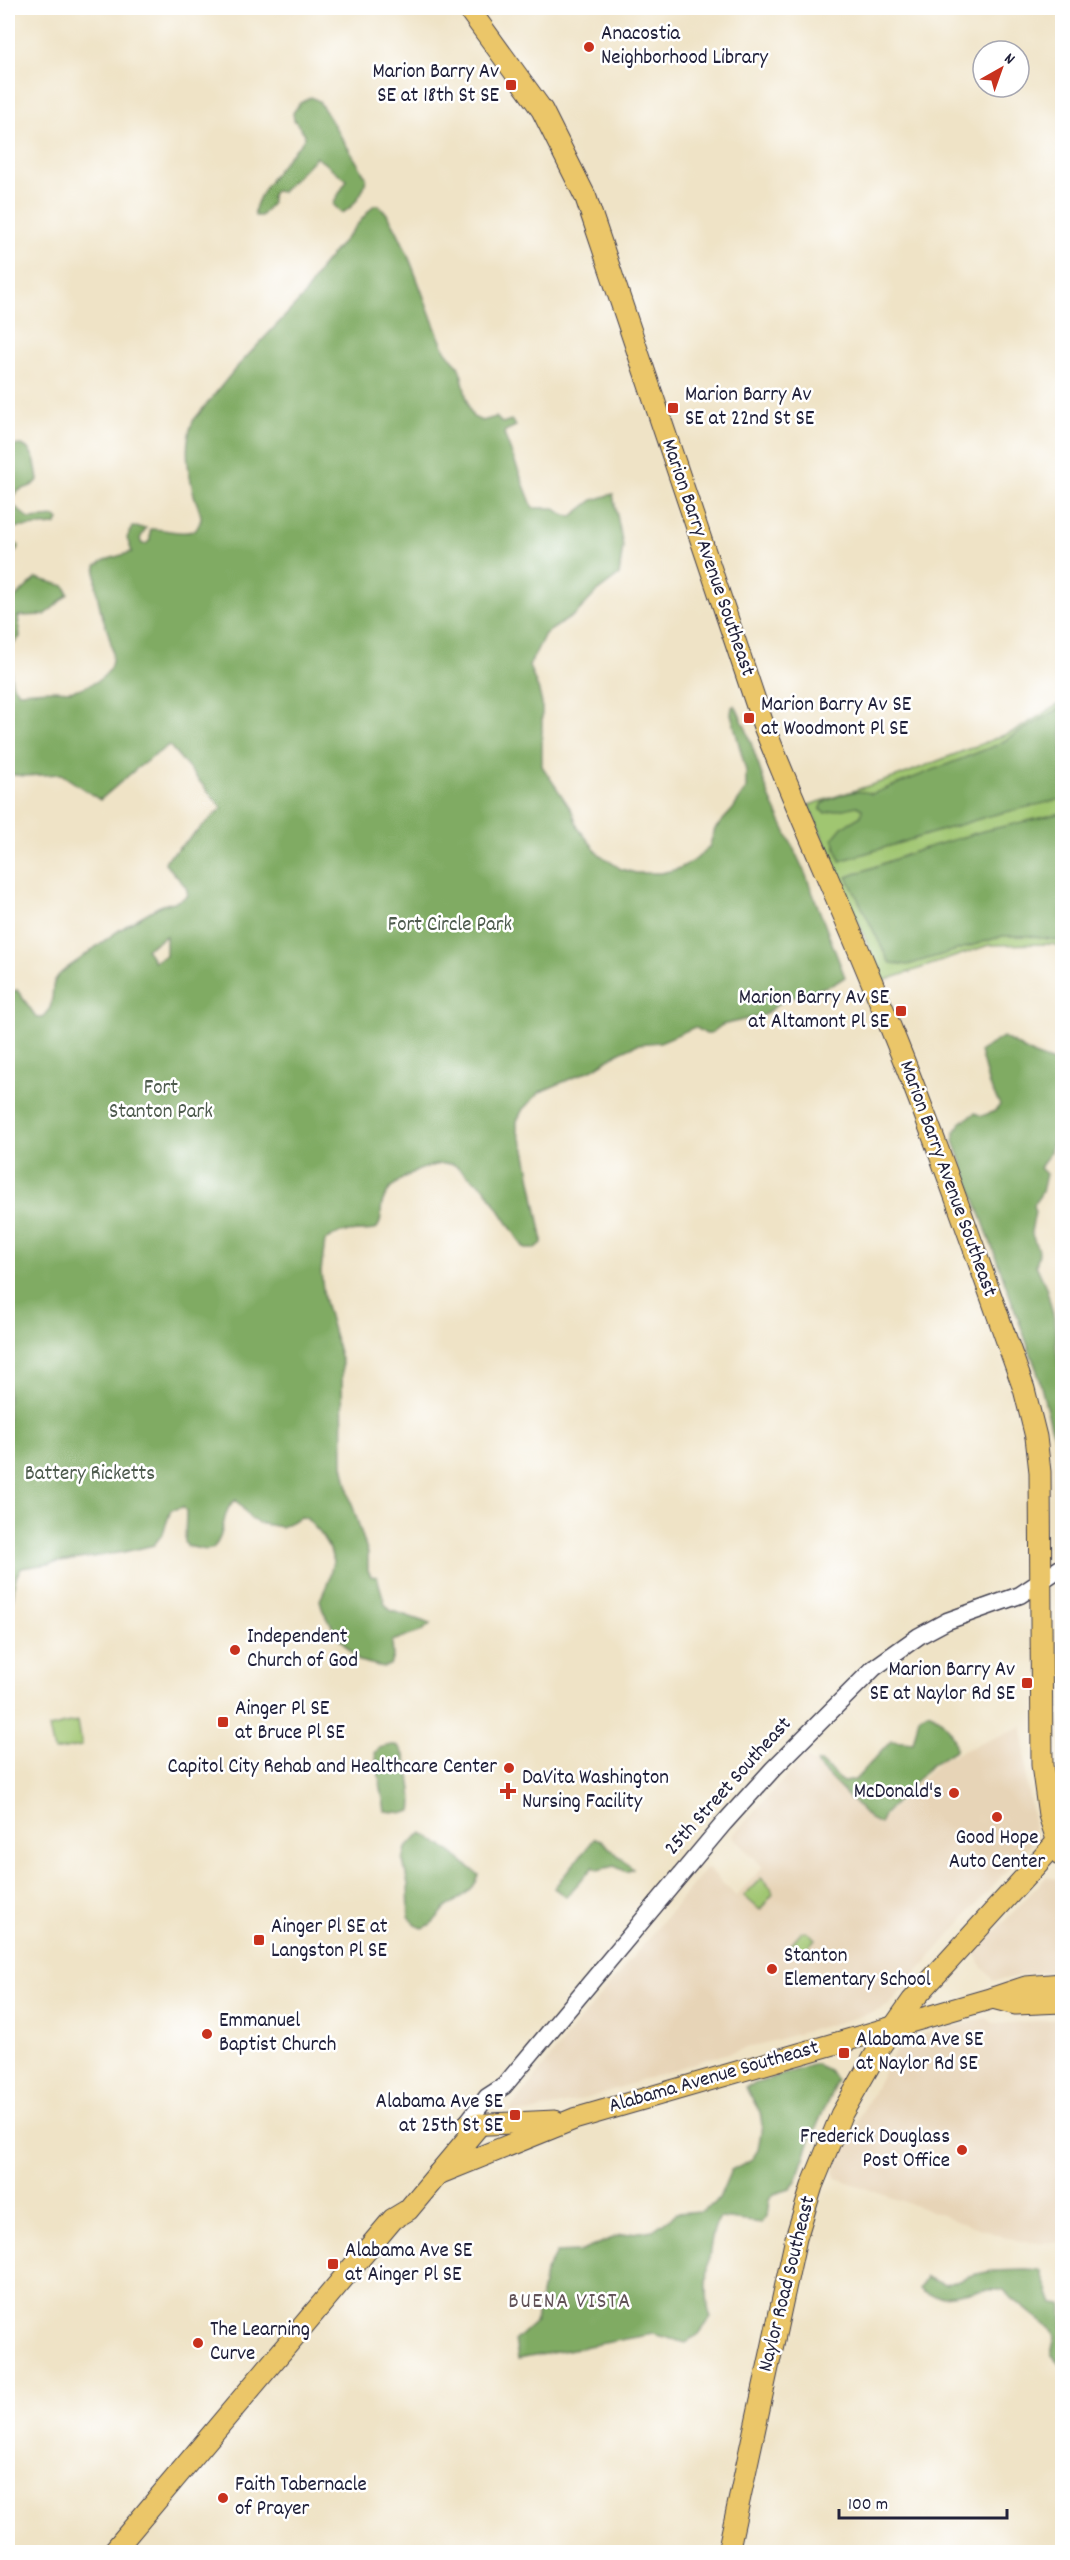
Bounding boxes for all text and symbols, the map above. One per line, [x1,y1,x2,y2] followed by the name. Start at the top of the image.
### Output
[601,20,768,74] place label: Anacostia Neighborhood Library
[971,39,1031,99] north arrow
[582,40,596,54] marker: Anacostia Neighborhood Library
[999,48,1020,71] text: N
[372,58,499,112] place label: Marion Barry Av SE at 18th St SE
[504,78,518,92] marker: Marion Barry Av SE at 18th St SE
[685,381,815,435] place label: Marion Barry Av SE at 22nd St SE
[666,401,680,415] marker: Marion Barry Av SE at 22nd St SE
[652,435,762,681] street label: Marion Barry Avenue Southeast
[761,691,912,745] place label: Marion Barry Av SE at Woodmont Pl SE
[742,711,756,725] marker: Marion Barry Av SE at Woodmont Pl SE
[388,911,512,941] park label: Fort Circle Park
[739,984,889,1038] place label: Marion Barry Av SE at Altamont Pl SE
[894,1004,908,1018] marker: Marion Barry Av SE at Altamont Pl SE
[890,1057,1004,1302] street label: Marion Barry Avenue Southeast
[109,1074,213,1128] park label: Fort Stanton Park
[25,1460,155,1490] park label: Battery Ricketts
[247,1623,358,1677] place label: Independent Church of God
[228,1643,242,1657] marker: Independent Church of God
[870,1656,1015,1710] place label: Marion Barry Av SE at Naylor Rd SE
[1020,1676,1034,1690] marker: Marion Barry Av SE at Naylor Rd SE
[235,1695,345,1749] place label: Ainger Pl SE at Bruce Pl SE
[658,1711,800,1863] street label: 25th Street Southeast
[216,1715,230,1729] marker: Ainger Pl SE at Bruce Pl SE
[168,1753,497,1783] place label: Capitol City Rehab and Healthcare Center
[502,1761,516,1775] marker: Capitol City Rehab and Healthcare Center
[522,1764,669,1818] place label: DaVita Washington Nursing Facility
[854,1778,942,1808] place label: McDonald's
[499,1782,517,1800] marker: DaVita Washington Nursing Facility
[947,1786,961,1800] marker: McDonald's
[990,1810,1004,1824] marker: Good Hope Auto Center
[949,1824,1045,1878] place label: Good Hope Auto Center
[271,1913,388,1967] place label: Ainger Pl SE at Langston Pl SE
[252,1933,266,1947] marker: Ainger Pl SE at Langston Pl SE
[784,1942,931,1996] place label: Stanton Elementary School
[765,1962,779,1976] marker: Stanton Elementary School
[219,2007,336,2061] place label: Emmanuel Baptist Church
[856,2026,984,2080] place label: Alabama Ave SE at Naylor Rd SE
[200,2027,214,2041] marker: Emmanuel Baptist Church
[605,2034,823,2122] street label: Alabama Avenue Southeast
[837,2046,851,2060] marker: Alabama Ave SE at Naylor Rd SE
[376,2088,503,2142] place label: Alabama Ave SE at 25th St SE
[508,2108,522,2122] marker: Alabama Ave SE at 25th St SE
[800,2123,950,2177] place label: Frederick Douglass Post Office
[955,2143,969,2157] marker: Frederick Douglass Post Office
[752,2193,824,2375] street label: Naylor Road Southeast
[345,2237,473,2291] place label: Alabama Ave SE at Ainger Pl SE
[326,2257,340,2271] marker: Alabama Ave SE at Ainger Pl SE
[508,2287,632,2318] district label: BUENA VISTA
[210,2316,310,2370] place label: The Learning Curve
[191,2336,205,2350] marker: The Learning Curve
[235,2471,367,2525] place label: Faith Tabernacle of Prayer
[839,2482,1007,2520] scale bar
[216,2491,230,2505] marker: Faith Tabernacle of Prayer
[848,2493,888,2518] text: 100 m

